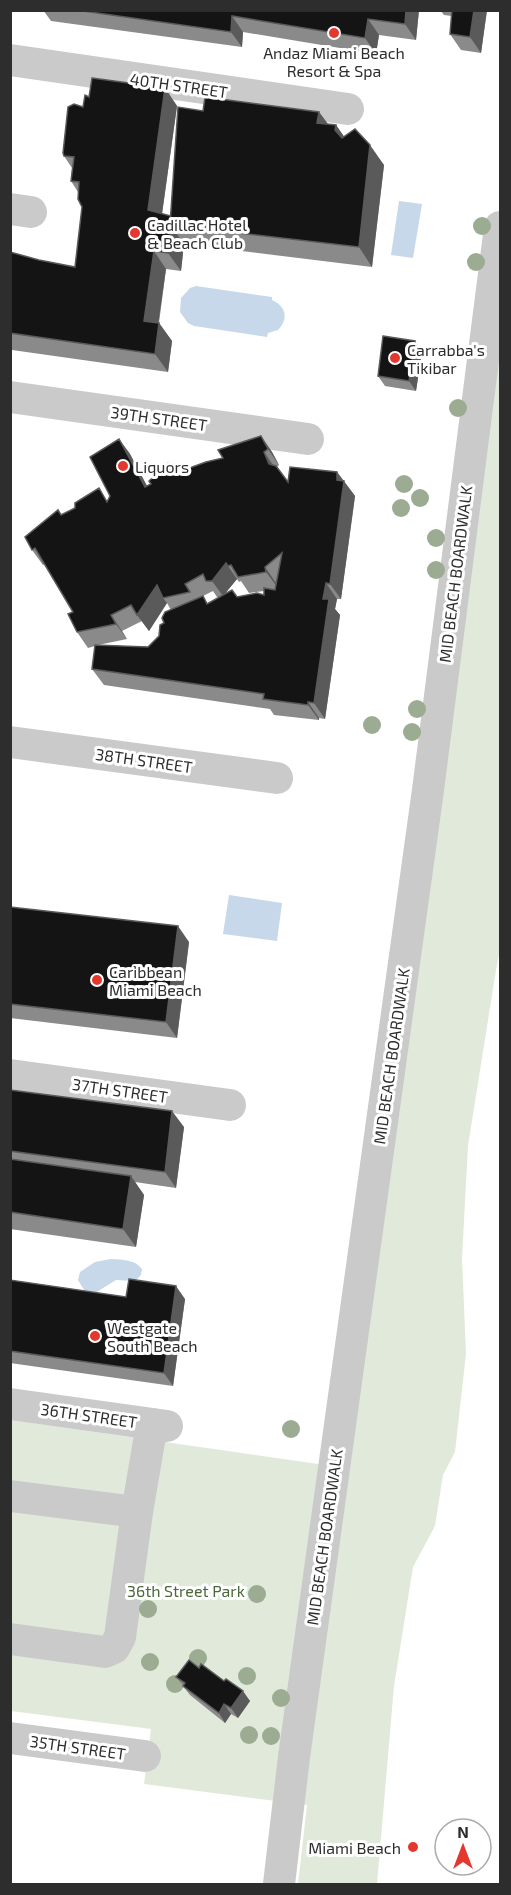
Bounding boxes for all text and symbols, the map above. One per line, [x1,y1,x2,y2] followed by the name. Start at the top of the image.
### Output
[327,26,341,40] marker: Andaz Miami Beach Resort & Spa
[263,43,405,80] place label: Andaz Miami Beach Resort & Spa
[129,69,229,101] street label: 40TH STREET
[147,215,247,252] place label: Cadillac Hotel & Beach Club
[128,226,142,240] marker: Cadillac Hotel & Beach Club
[407,340,485,377] place label: Carrabba's Tikibar
[388,351,402,365] marker: Carrabba's Tikibar
[110,402,208,434] street label: 39TH STREET
[135,457,189,476] place label: Liquors
[116,459,130,473] marker: Liquors
[435,484,475,664] street label: MID BEACH BOARDWALK
[94,744,194,776] street label: 38TH STREET
[109,962,202,999] place label: Caribbean Miami Beach
[369,966,413,1145] street label: MID BEACH BOARDWALK
[90,973,104,987] marker: Caribbean Miami Beach
[71,1074,169,1106] street label: 37TH STREET
[107,1318,198,1355] place label: Westgate South Beach
[88,1329,102,1343] marker: Westgate South Beach
[40,1399,138,1431] street label: 36TH STREET
[302,1447,346,1626] street label: MID BEACH BOARDWALK
[127,1581,245,1600] park label: 36th Street Park
[29,1731,127,1763] street label: 35TH STREET
[433,1817,493,1877] north arrow
[457,1822,469,1841] text: N
[308,1838,401,1857] place label: Miami Beach
[406,1840,420,1854] marker: Miami Beach

